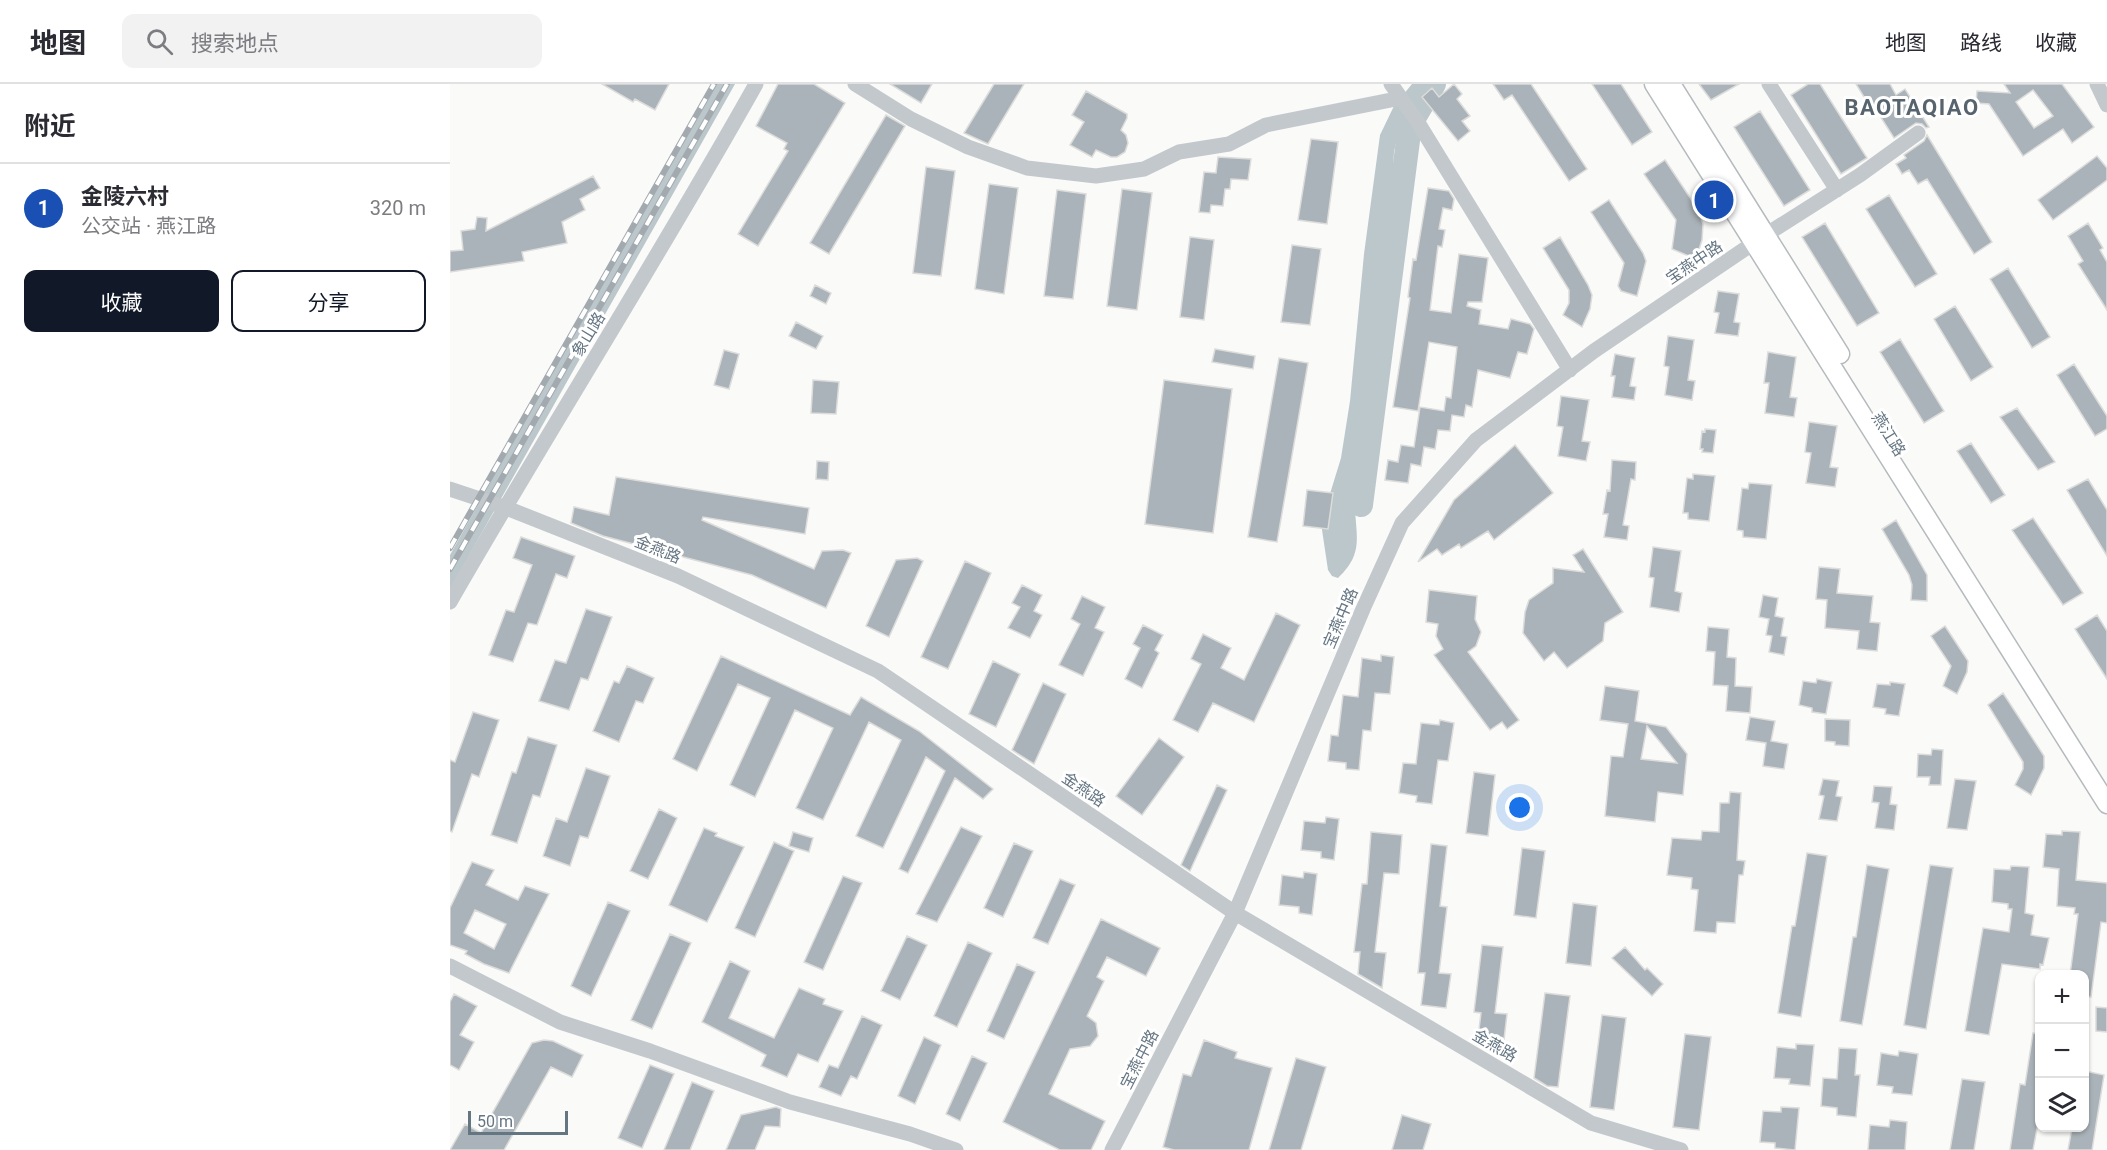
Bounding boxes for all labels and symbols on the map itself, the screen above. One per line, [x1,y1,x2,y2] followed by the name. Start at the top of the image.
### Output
[1844,95,1980,120] district label: BAOTAQIAO
[1694,178,1734,222] pin: 1
[1662,237,1726,288] street label: 宝燕中路
[568,309,609,360] street label: 象山路
[1868,409,1909,460] street label: 燕江路
[632,532,684,567] street label: 金燕路
[1319,585,1362,651] street label: 宝燕中路
[1059,768,1109,811] street label: 金燕路
[1505,793,1534,822] your location
[1469,1025,1520,1066] street label: 金燕路
[1116,1026,1162,1092] street label: 宝燕中路
[468,1108,568,1136] scale bar

